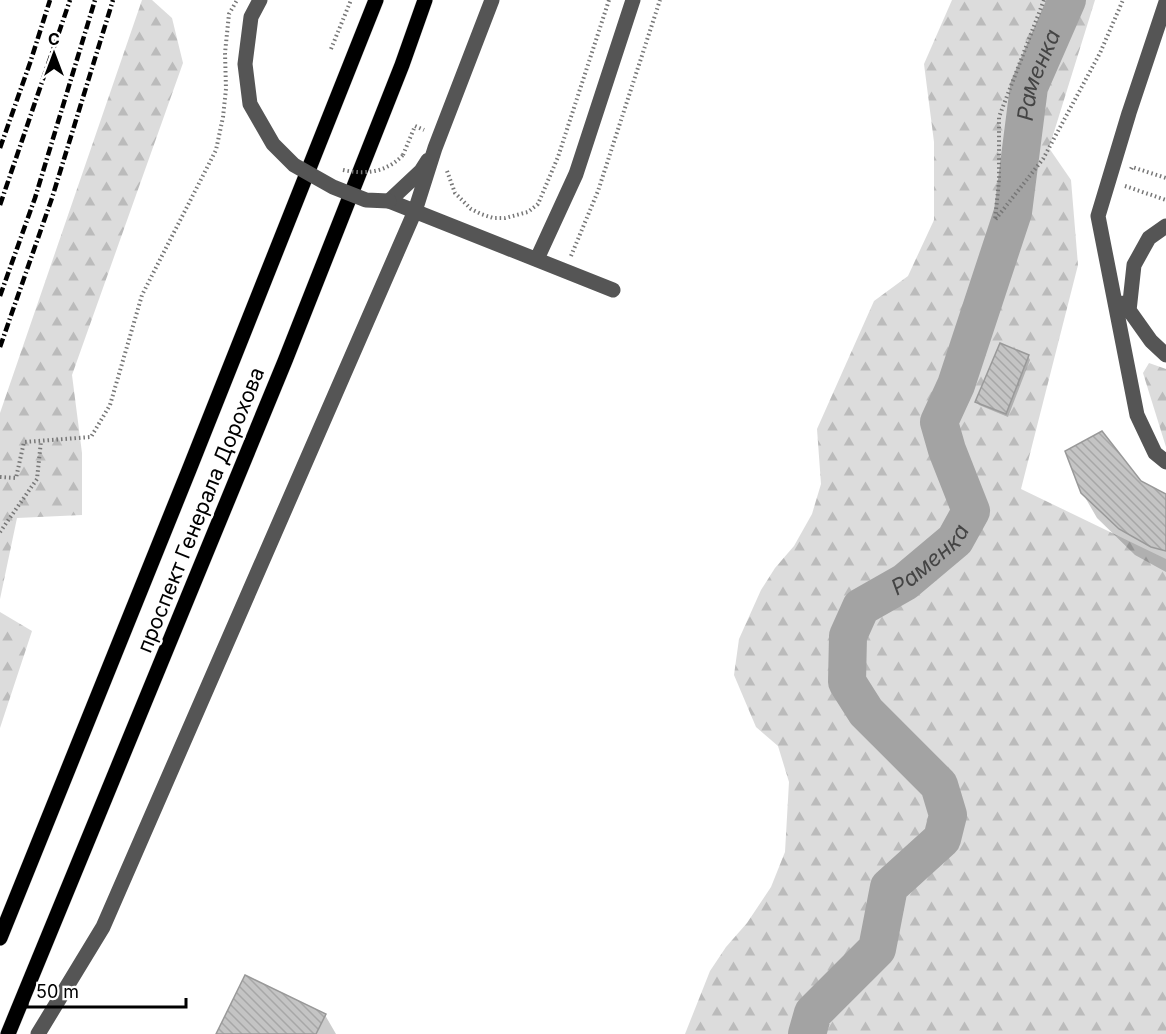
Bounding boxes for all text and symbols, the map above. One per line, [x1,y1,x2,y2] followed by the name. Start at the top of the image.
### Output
[24,24,84,84] north arrow
[1012,25,1066,122] water label: Раменка
[48,29,60,49] text: С
[132,363,269,656] street label: проспект Генерала Дорохова
[886,519,974,600] water label: Раменка
[27,971,186,1009] scale bar
[36,981,79,1002] text: 50 m

